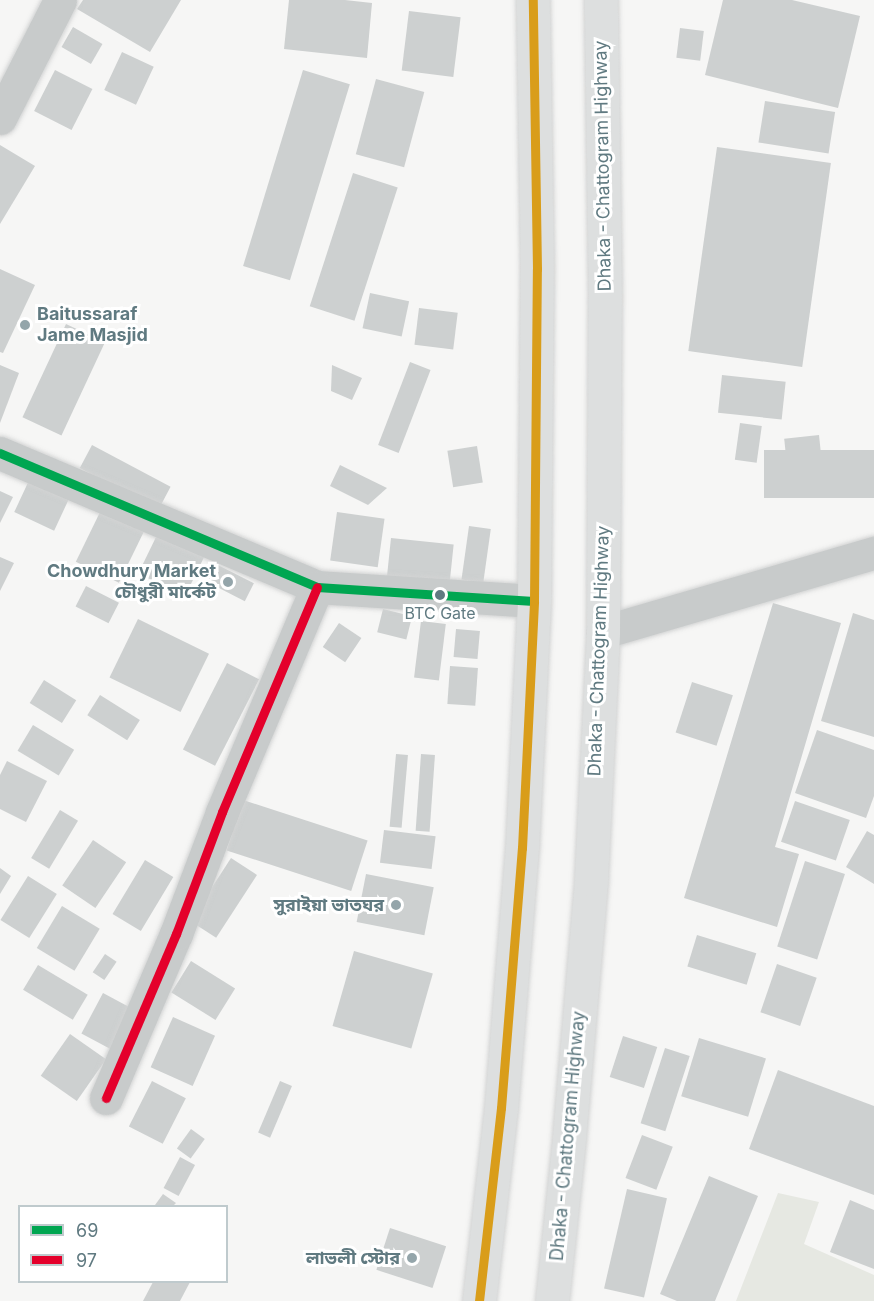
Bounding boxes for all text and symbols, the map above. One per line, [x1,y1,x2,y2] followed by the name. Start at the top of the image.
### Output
[590,40,616,292] street label: Dhaka - Chattogram Highway
[37,304,148,346] place label: Baitussaraf Jame Masjid
[18,318,32,332] marker: Baitussaraf Jame Masjid
[584,525,614,777] street label: Dhaka - Chattogram Highway
[47,561,216,604] place label: Chowdhury Market চৌধুরী মার্কেট
[221,575,235,589] marker: Chowdhury Market চৌধুরী মার্কেট
[434,589,446,601] marker: BTC Gate
[405,603,475,623] place label: BTC Gate
[274,894,384,916] place label: সুরাইয়া ভাতঘর
[389,898,403,912] marker: সুরাইয়া ভাতঘর
[546,1010,590,1262] street label: Dhaka - Chattogram Highway
[18,1205,228,1283] legend
[76,1220,98,1241] text: 69
[306,1247,400,1269] place label: লাভলী স্টোর
[76,1250,97,1271] text: 97
[405,1251,419,1265] marker: লাভলী স্টোর

